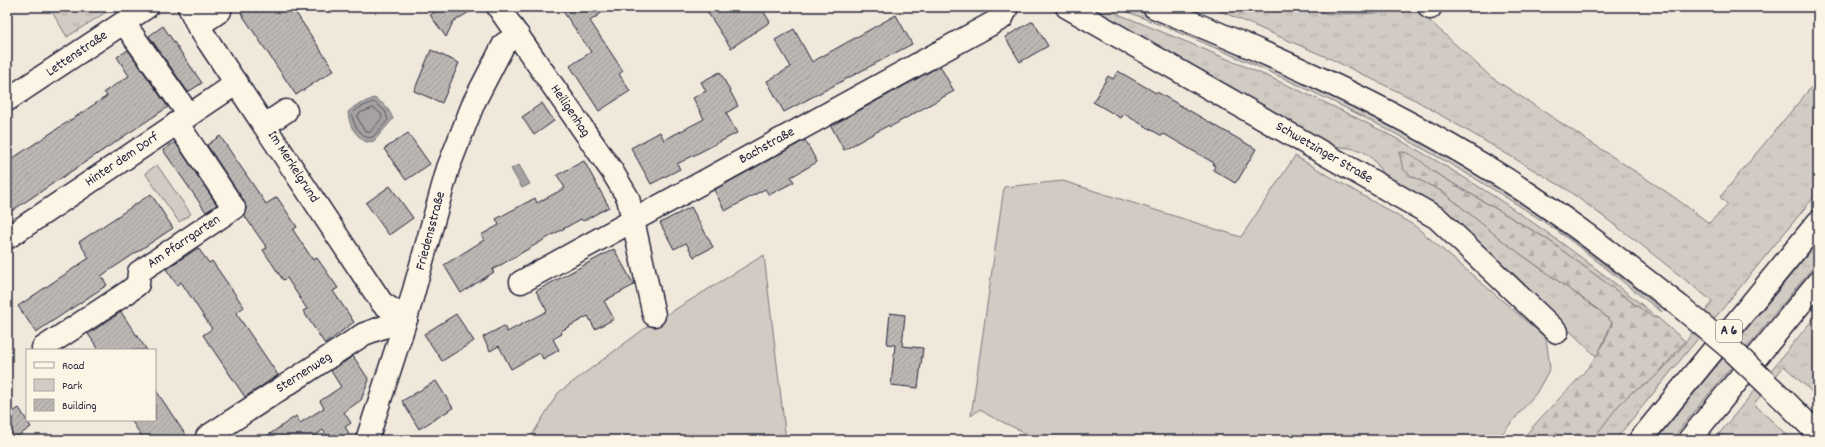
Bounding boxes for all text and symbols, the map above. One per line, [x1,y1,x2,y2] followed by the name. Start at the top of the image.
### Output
[42,26,112,82] street label: Lettenstraße
[545,81,595,141] street label: Heiligenhag
[1272,117,1376,189] street label: Schwetzinger Straße
[736,122,798,170] street label: Bachstraße
[81,127,164,192] street label: Hinter dem Dorf
[262,127,324,207] street label: Im Merkelgrund
[411,189,451,273] street label: Friedensstraße
[143,210,225,274] street label: Am Pfarrgarten
[1716,320,1742,342] road number: A 6
[272,347,336,399] street label: Sternenweg
[26,349,156,421] legend
[62,358,84,375] text: Road
[62,378,83,395] text: Park
[62,398,97,415] text: Building

